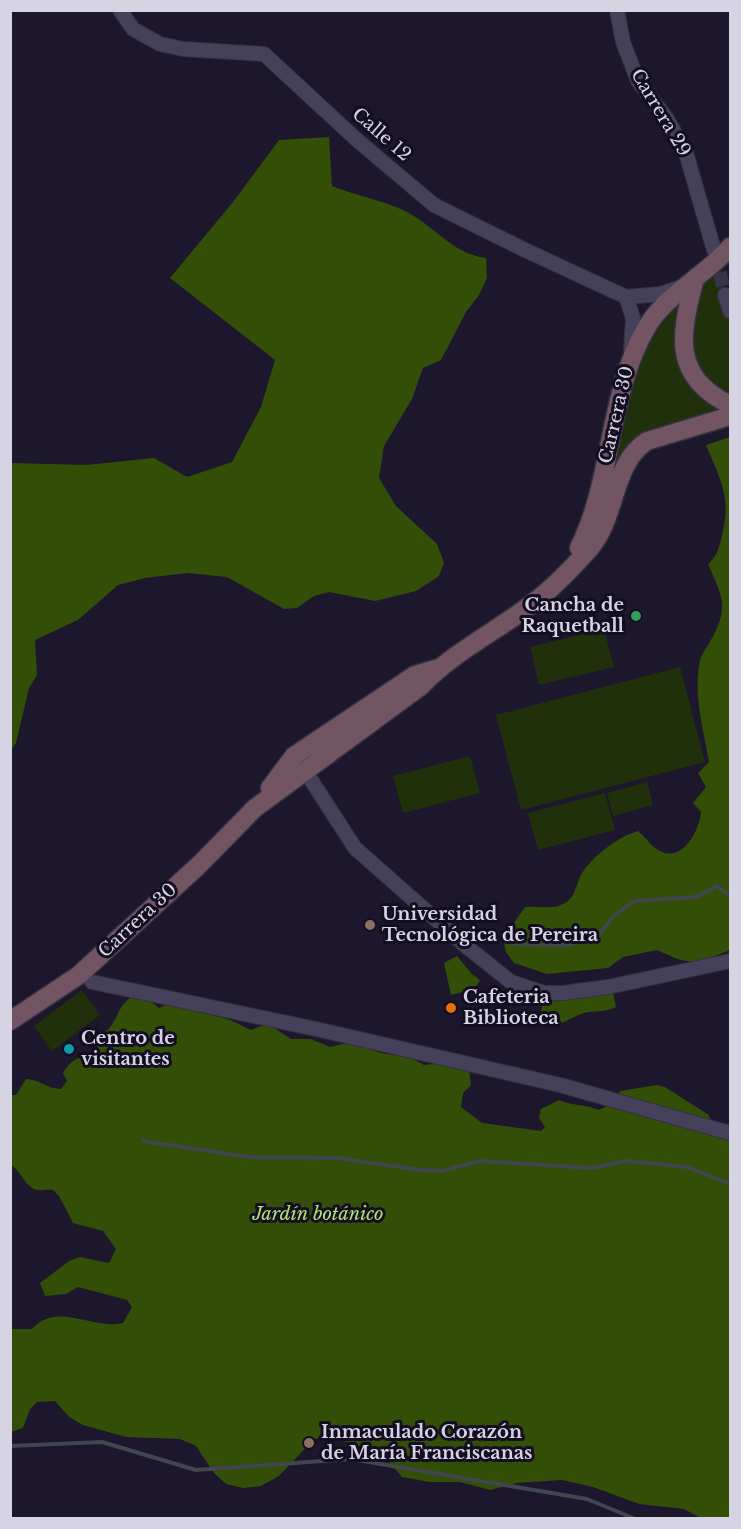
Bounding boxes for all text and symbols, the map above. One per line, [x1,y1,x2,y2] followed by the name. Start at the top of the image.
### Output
[625,65,695,161] street label: Carrera 29
[347,104,415,166] street label: Calle 12
[595,364,639,466] street label: Carrera 30
[521,595,624,638] place label: Cancha de Raquetball
[629,609,643,623] marker: Cancha de Raquetball
[94,879,182,963] street label: Carrera 30
[382,904,598,946] place label: Universidad Tecnológica de Pereira
[363,918,377,932] marker: Universidad Tecnológica de Pereira
[463,987,559,1030] place label: Cafeteria Biblioteca
[444,1001,458,1015] marker: Cafeteria Biblioteca
[81,1028,175,1070] place label: Centro de visitantes
[62,1042,76,1056] marker: Centro de visitantes
[252,1204,384,1226] park label: Jardín botánico
[321,1422,532,1464] place label: Inmaculado Corazón de María Franciscanas
[302,1436,316,1450] marker: Inmaculado Corazón de María Franciscanas

